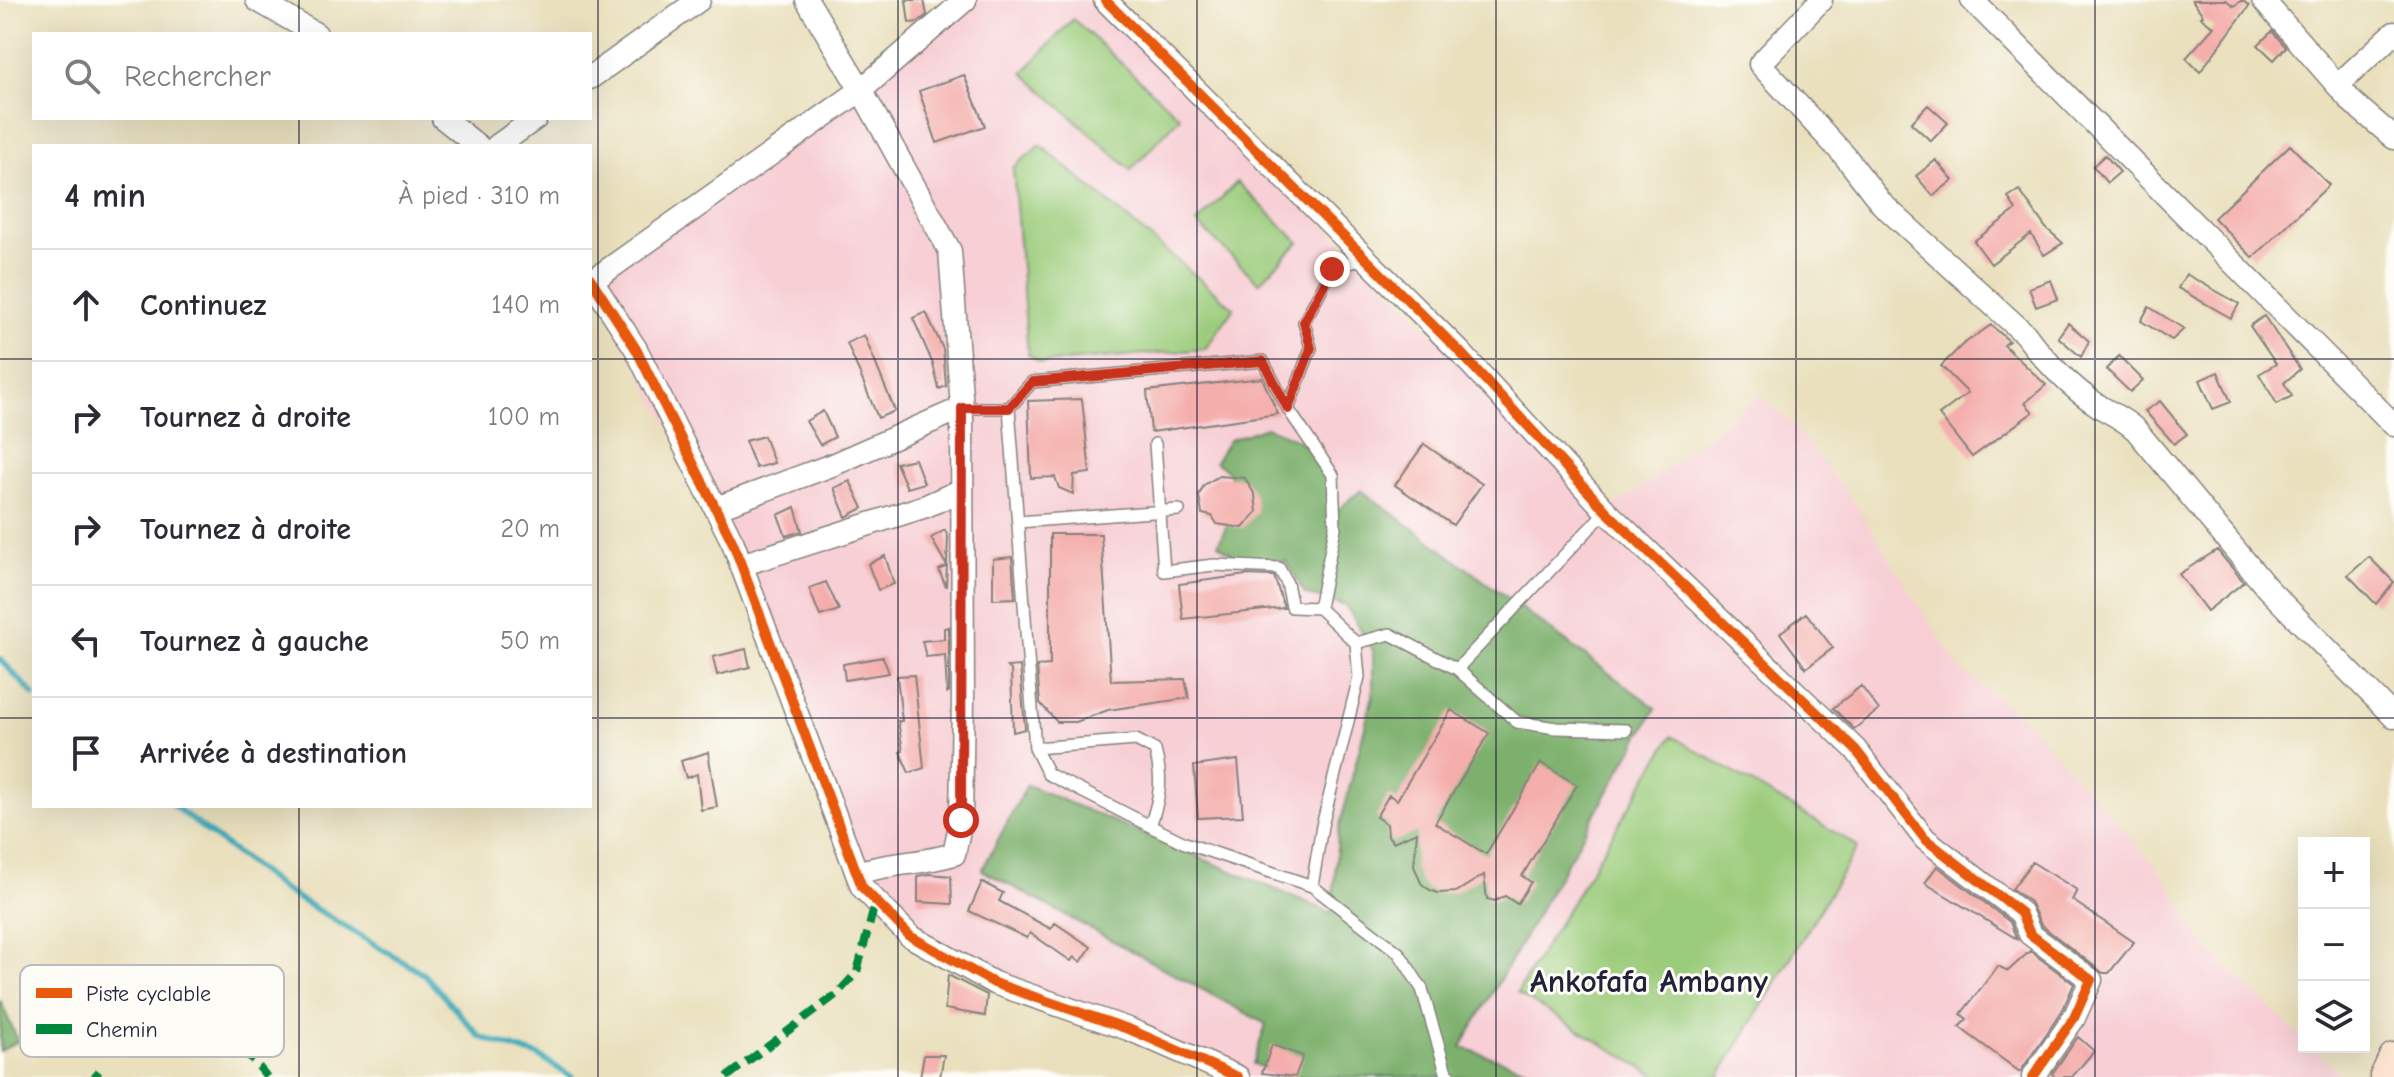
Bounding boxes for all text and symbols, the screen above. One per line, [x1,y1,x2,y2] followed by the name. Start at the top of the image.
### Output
[32,32,592,120] search box
[60,54,104,98] icon: search
[124,59,271,94] text: Rechercher
[64,176,146,216] text: 4 min
[398,181,560,211] text: À pied · 310 m
[1314,251,1350,287] route end
[64,283,108,327] icon: ahead
[140,288,266,323] text: Continuez
[491,290,560,320] text: 140 m
[64,395,108,439] icon: right
[140,400,351,435] text: Tournez à droite
[488,402,560,432] text: 100 m
[64,507,108,551] icon: right
[140,512,351,547] text: Tournez à droite
[500,514,560,544] text: 20 m
[64,619,108,663] icon: left
[140,624,369,659] text: Tournez à gauche
[500,626,560,656] text: 50 m
[64,731,108,775] icon: arrive
[140,736,407,771] text: Arrivée à destination
[943,802,979,838] route start
[2298,837,2370,1053] map controls
[2298,837,2370,909] button: +
[2298,909,2370,981] button: −
[1530,963,1768,1000] district label: Ankofafa Ambany
[20,965,284,1057] legend
[86,981,211,1007] text: Piste cyclable
[2298,981,2370,1053] button: layers
[86,1017,158,1043] text: Chemin

